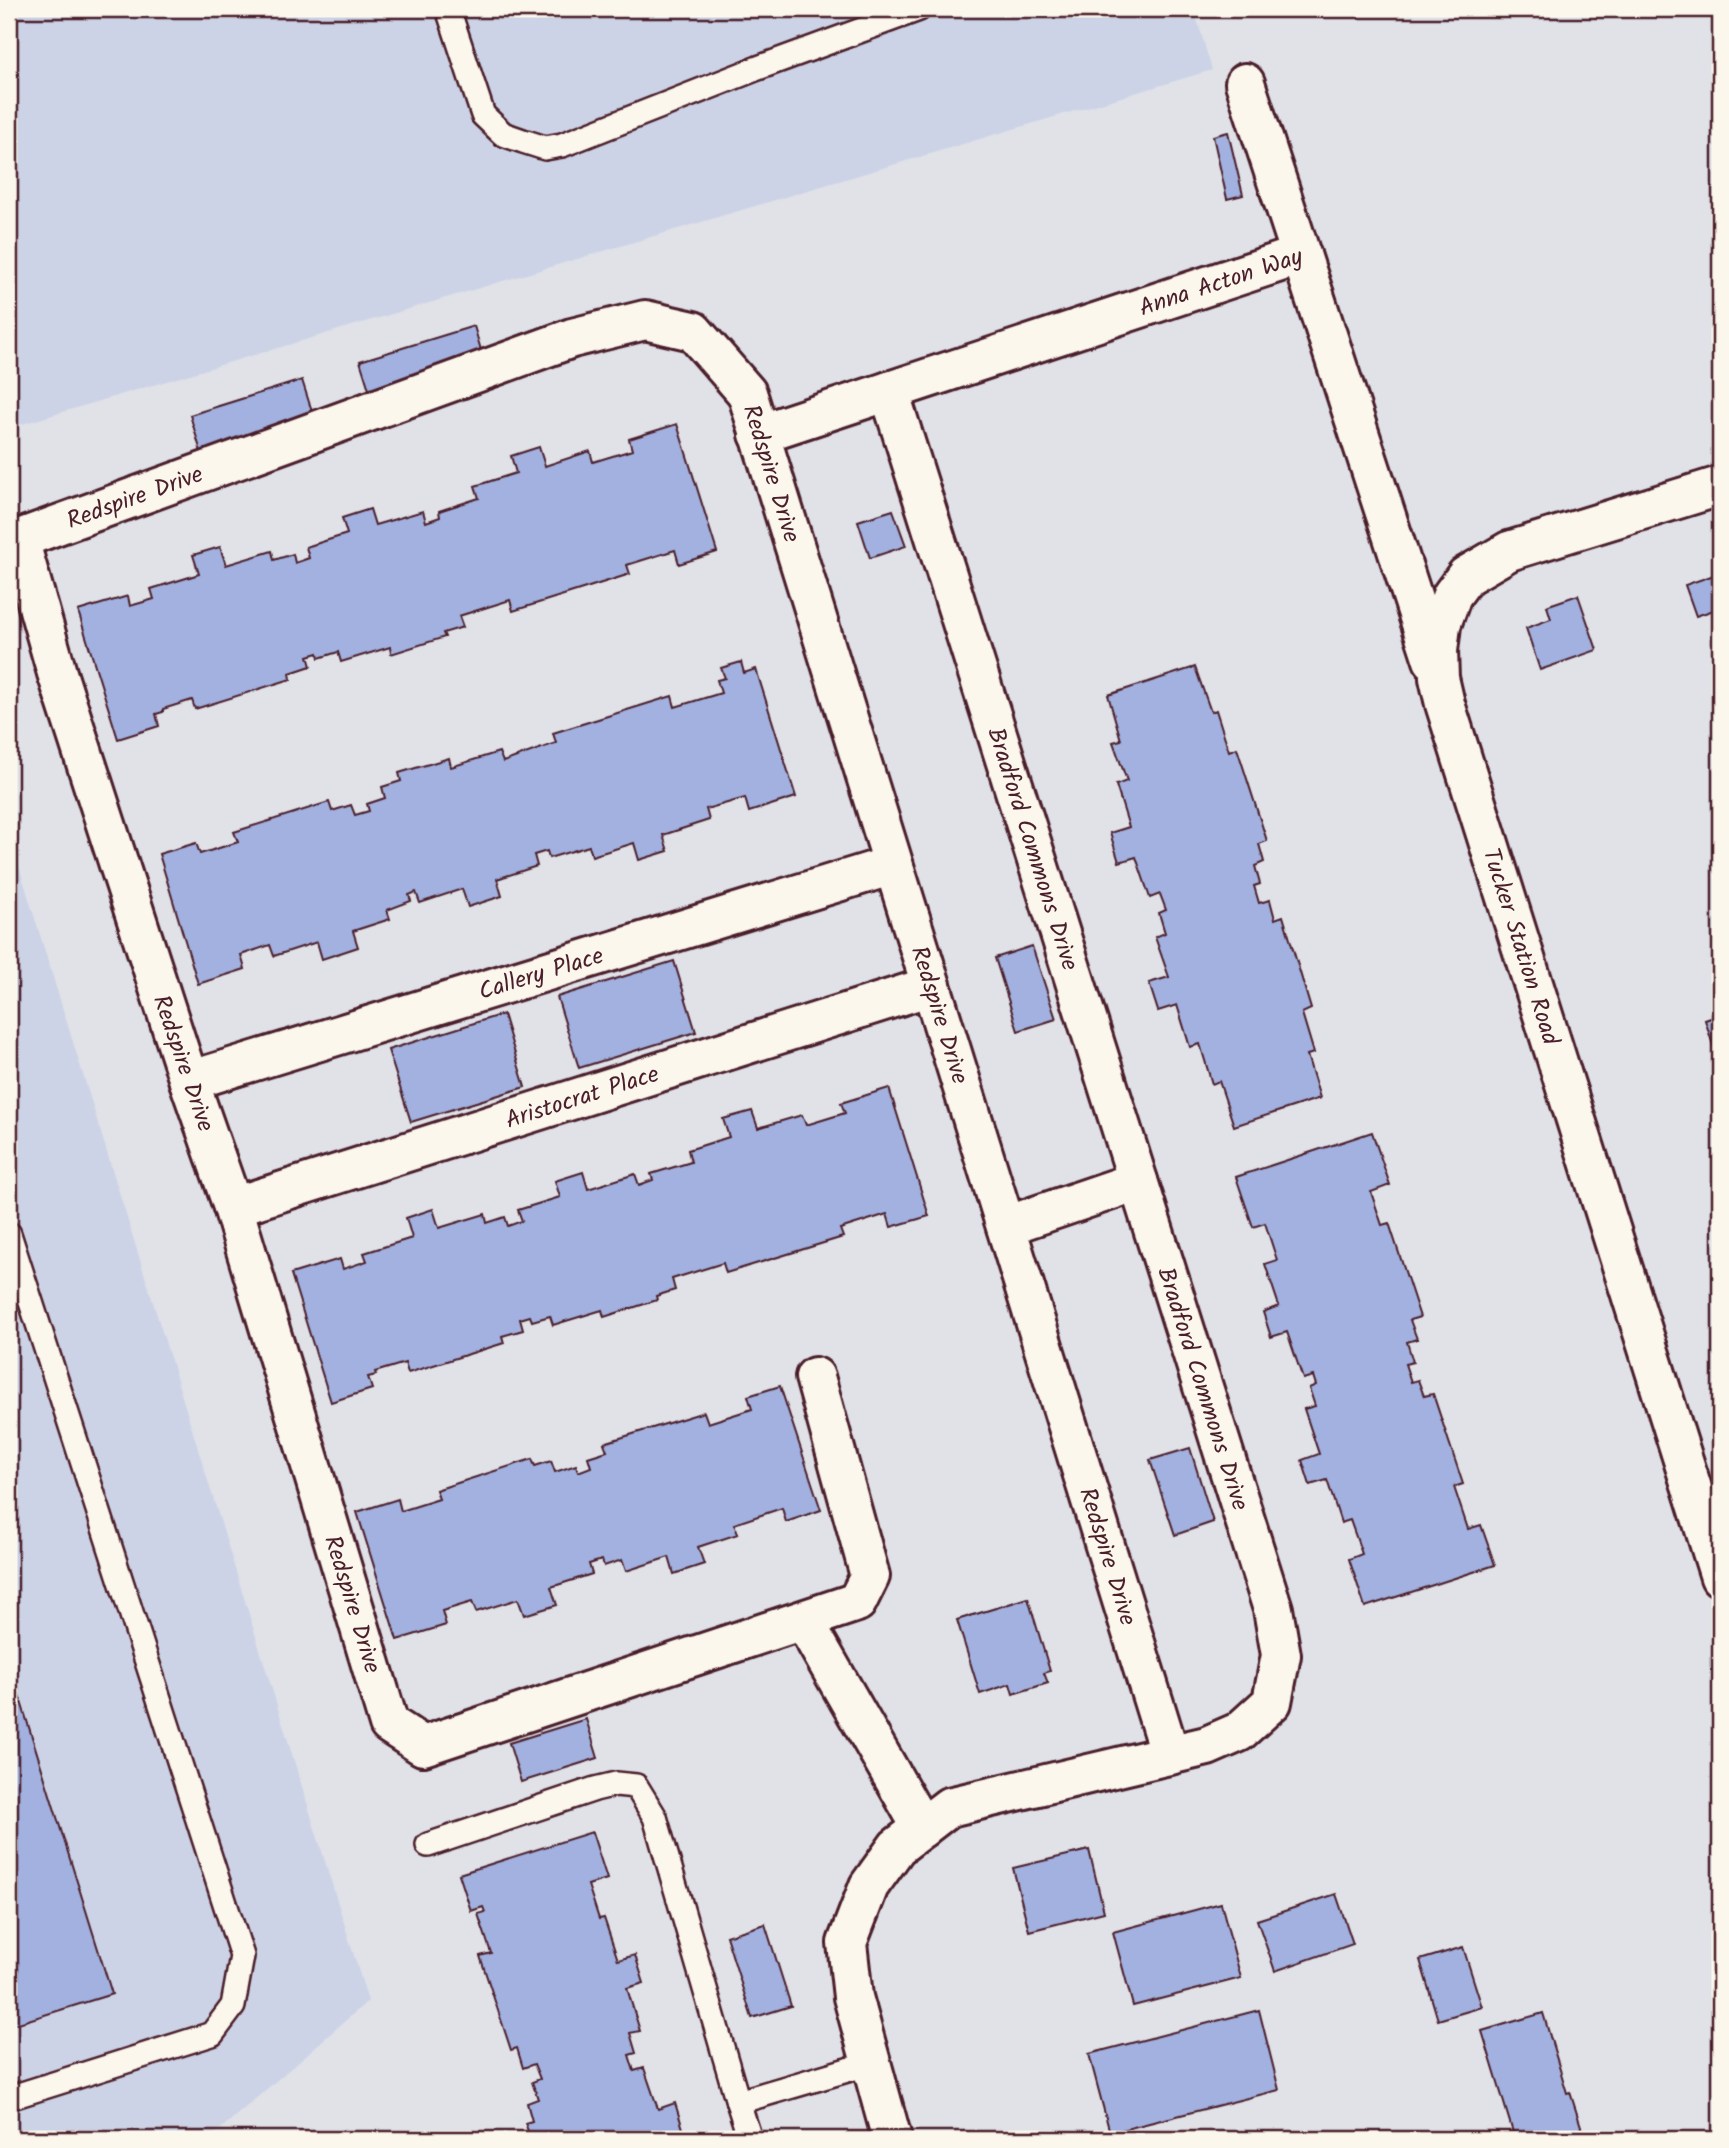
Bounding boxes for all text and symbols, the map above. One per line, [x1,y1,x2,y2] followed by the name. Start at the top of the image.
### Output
[1134,238,1309,328] street label: Anna Acton Way
[731,400,810,548] street label: Redspire Drive
[61,456,209,541] street label: Redspire Drive
[975,723,1089,976] street label: Bradford Commons Drive
[1471,843,1570,1051] street label: Tucker Station Road
[474,937,609,1012] street label: Callery Place
[899,941,979,1089] street label: Redspire Drive
[141,990,224,1137] street label: Redspire Drive
[501,1055,664,1141] street label: Aristocrat Place
[1145,1262,1259,1516] street label: Bradford Commons Drive
[1067,1483,1147,1631] street label: Redspire Drive
[312,1531,391,1679] street label: Redspire Drive

